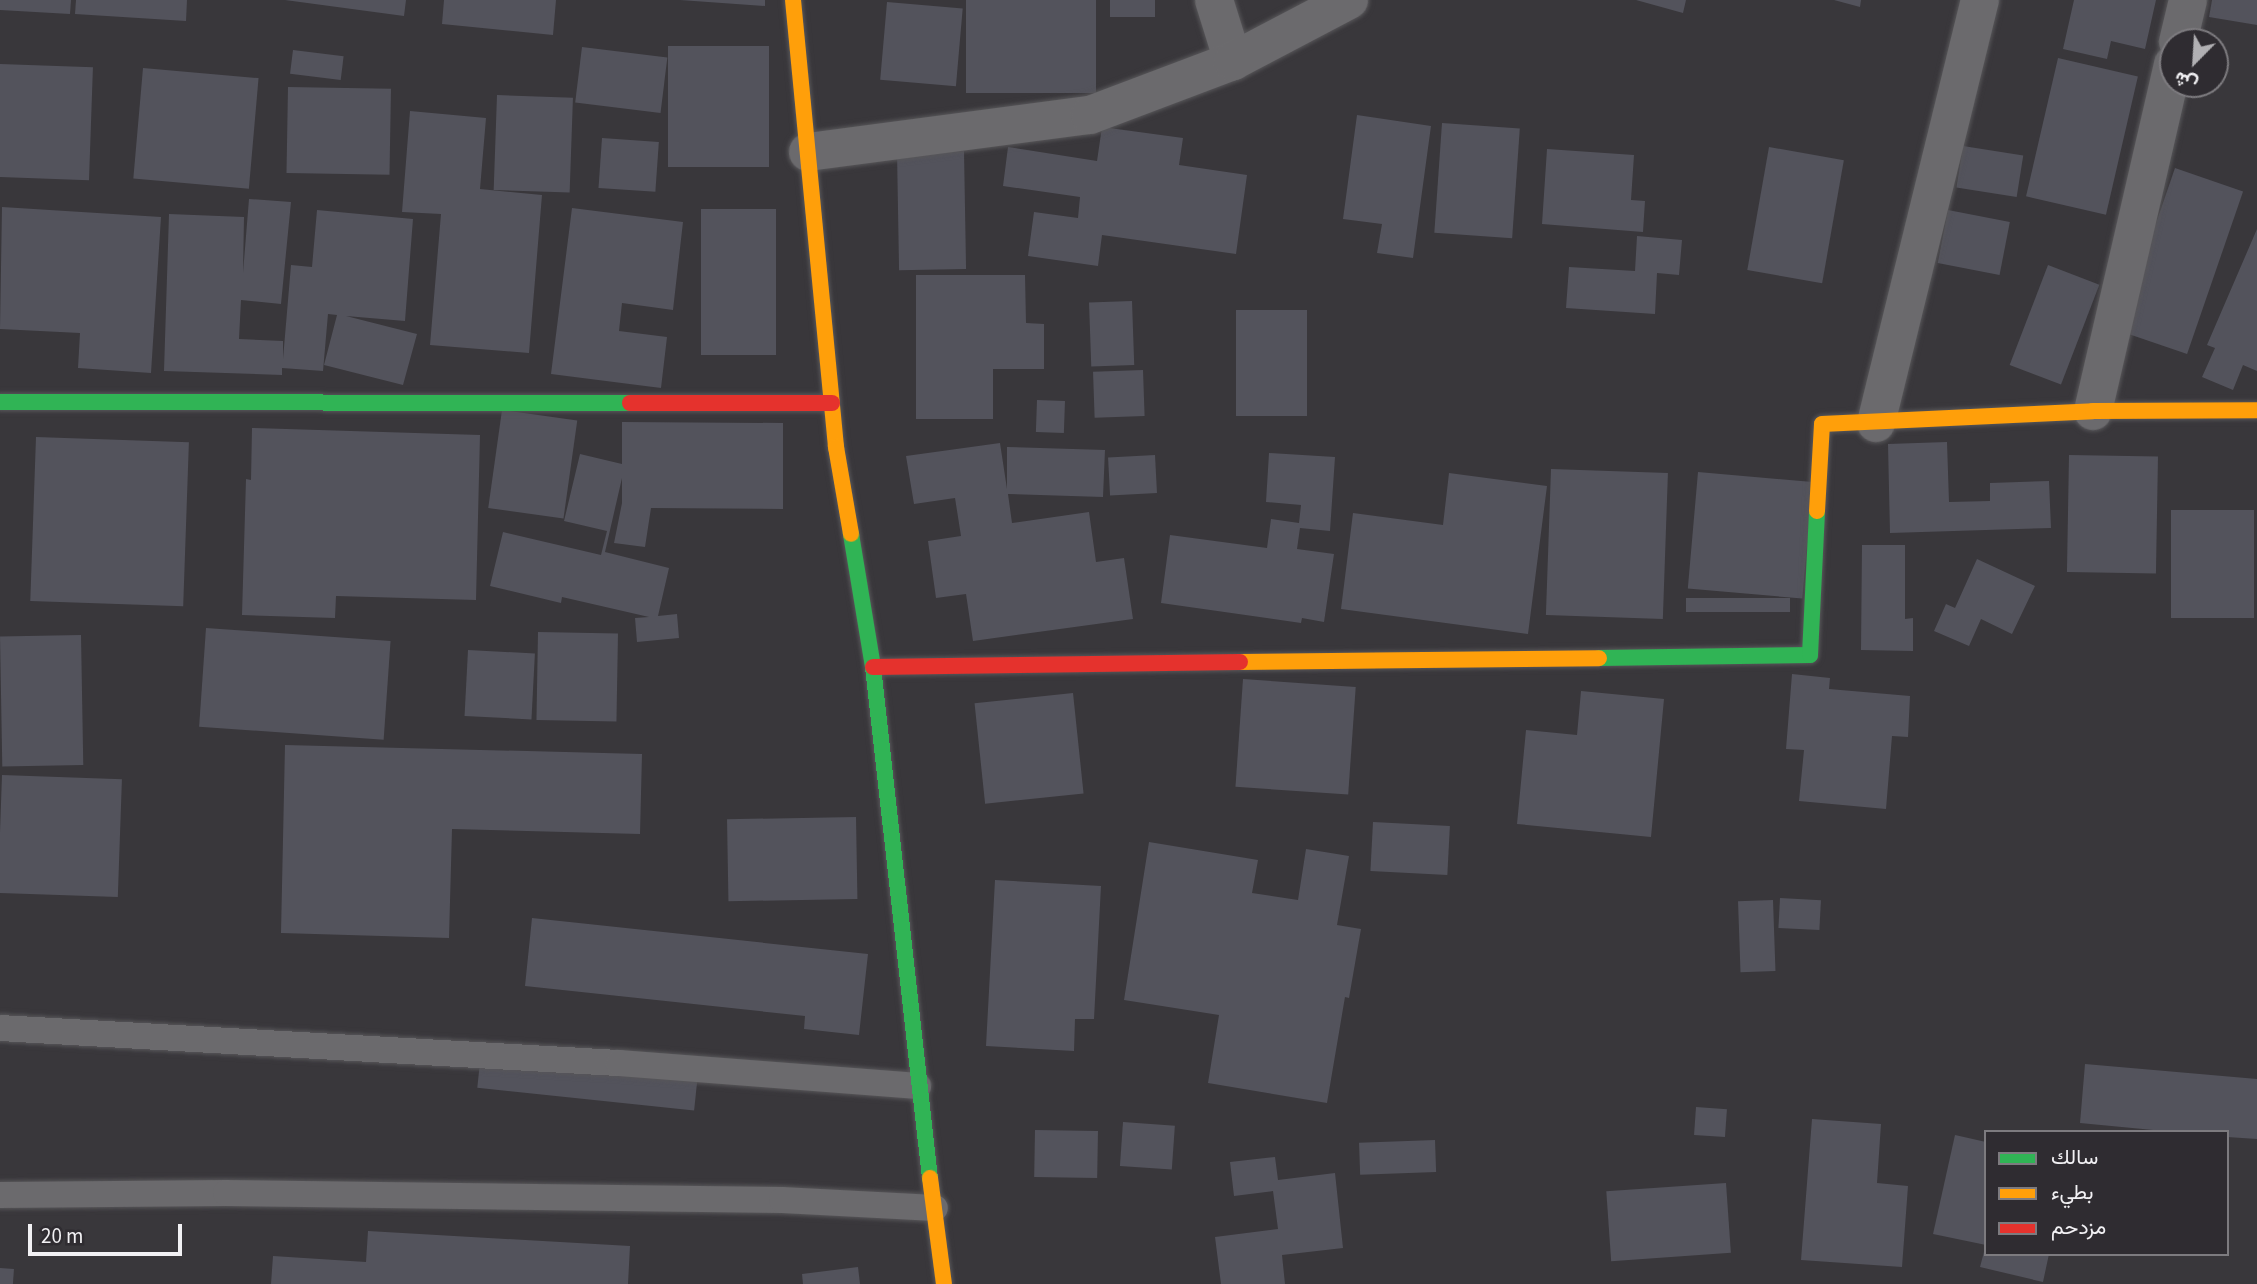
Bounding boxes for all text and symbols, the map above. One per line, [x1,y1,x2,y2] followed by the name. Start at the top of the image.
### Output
[2159,28,2229,98] north arrow
[2170,64,2202,98] text: ش
[1984,1130,2229,1256] legend
[2051,1142,2098,1172] text: سالك
[2051,1177,2094,1207] text: بطيء
[32,1210,186,1254] scale bar
[2051,1212,2106,1242] text: مزدحم
[41,1221,83,1251] text: 20 m

